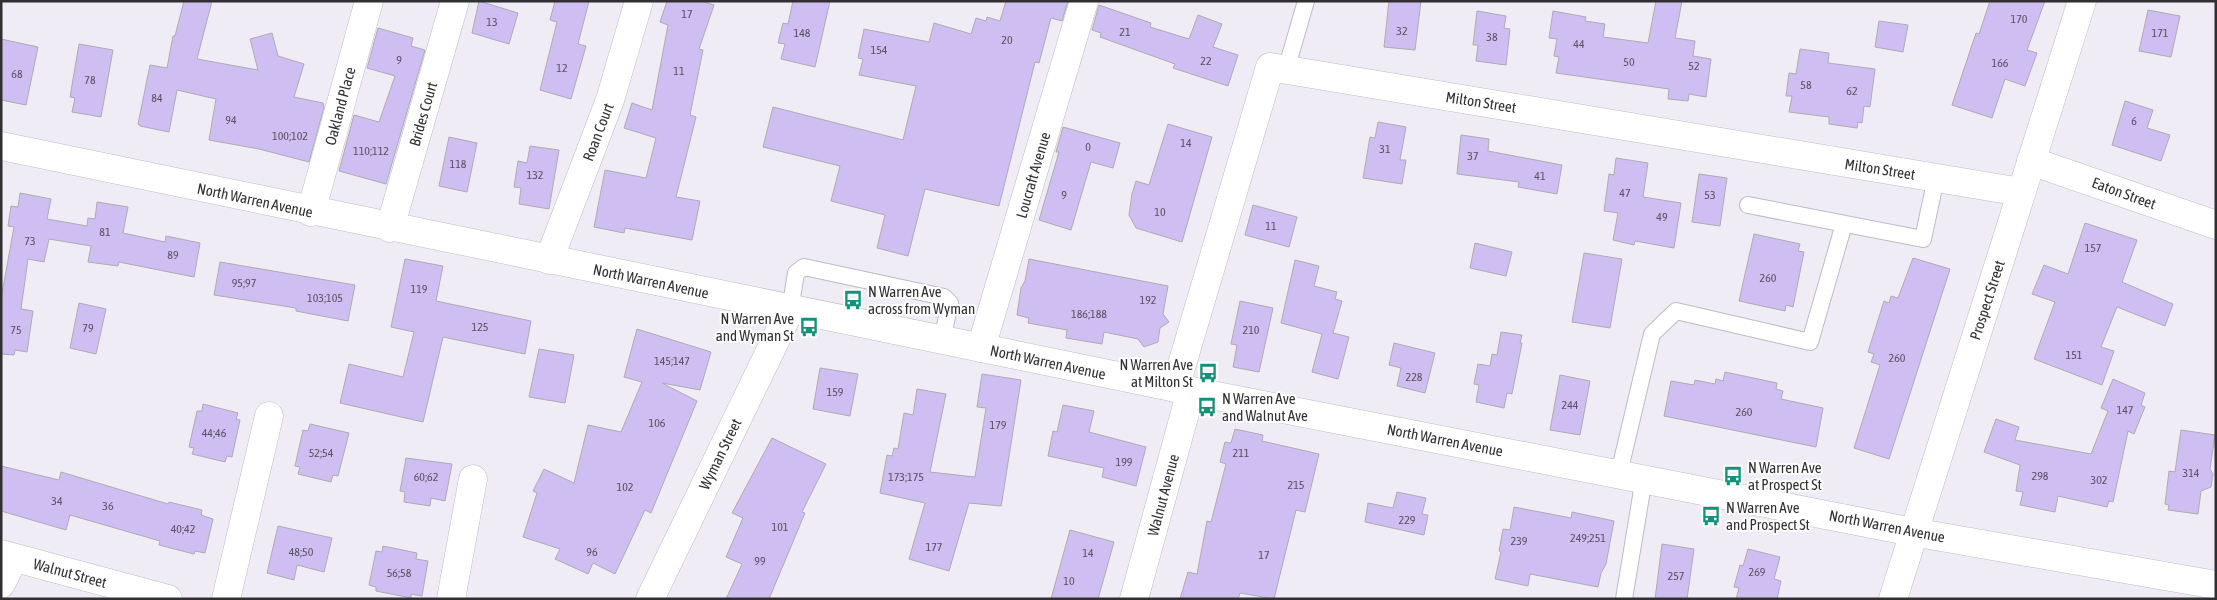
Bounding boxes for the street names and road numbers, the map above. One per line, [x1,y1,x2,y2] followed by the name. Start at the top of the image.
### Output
[321,65,359,147] street label: Oakland Place
[406,80,440,148] street label: Brides Court
[1445,88,1517,116] street label: Milton Street
[579,101,617,163] street label: Roan Court
[1013,130,1053,220] street label: Loucraft Avenue
[1844,155,1916,183] street label: Milton Street
[2090,174,2158,212] street label: Eaton Street
[196,179,315,221] street label: North Warren Avenue
[1966,258,2008,342] street label: Prospect Street
[592,260,711,302] street label: North Warren Avenue
[989,341,1108,383] street label: North Warren Avenue
[695,416,745,492] street label: Wyman Street
[1386,420,1505,460] street label: North Warren Avenue
[1144,452,1182,538] street label: Walnut Avenue
[1828,506,1947,546] street label: North Warren Avenue
[31,555,109,591] street label: Walnut Street

